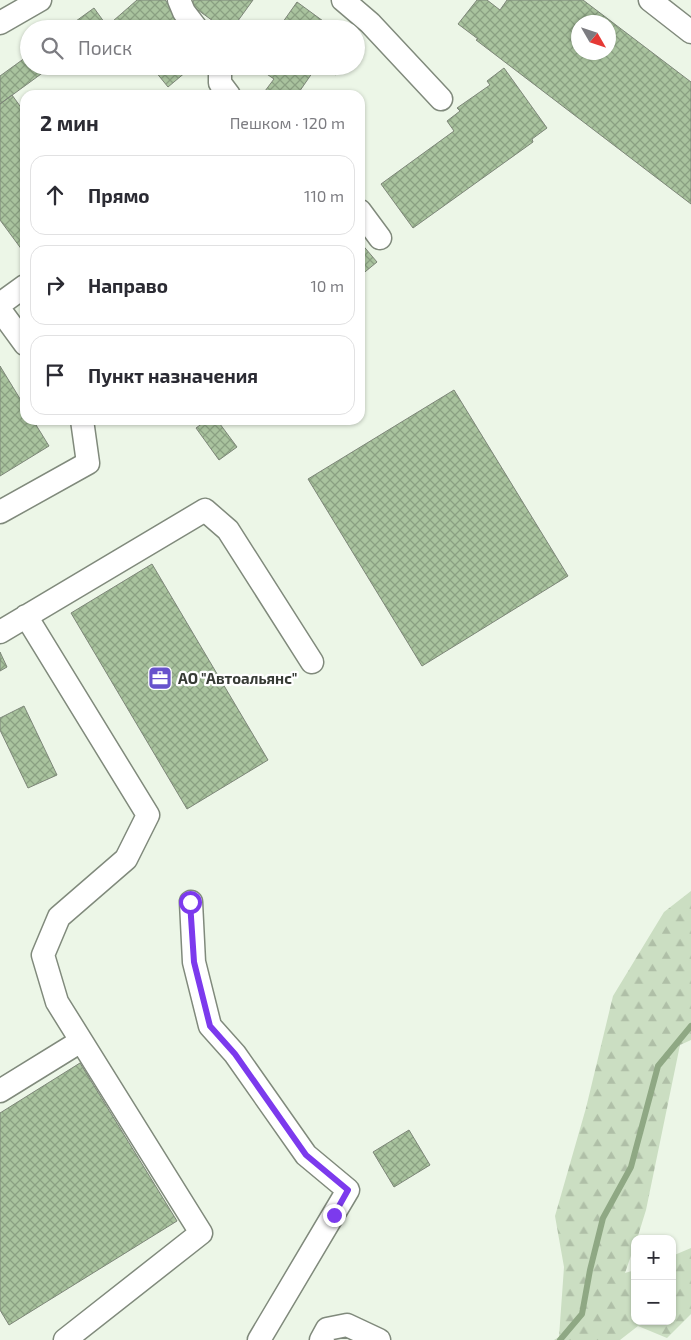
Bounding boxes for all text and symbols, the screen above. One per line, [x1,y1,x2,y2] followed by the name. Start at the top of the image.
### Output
[571,15,616,60] north arrow
[20,20,365,75] search box
[38,34,66,62] icon: search
[78,36,132,59] text: Поиск
[40,110,99,135] text: 2 мин
[230,113,345,132] text: Пешком · 120 m
[41,181,69,209] icon: ahead
[88,184,150,207] text: Прямо
[304,186,344,205] text: 110 m
[41,271,69,299] icon: right
[88,274,168,297] text: Направо
[310,276,344,295] text: 10 m
[41,361,69,389] icon: arrive
[88,364,258,387] text: Пункт назначения
[147,665,173,691] office icon: АО "Автоальянс"
[178,669,297,687] place label: АО "Автоальянс"
[179,891,202,914] route start
[323,1204,346,1227] route end
[631,1235,676,1325] map controls
[631,1235,676,1280] button: +
[631,1280,676,1325] button: −

